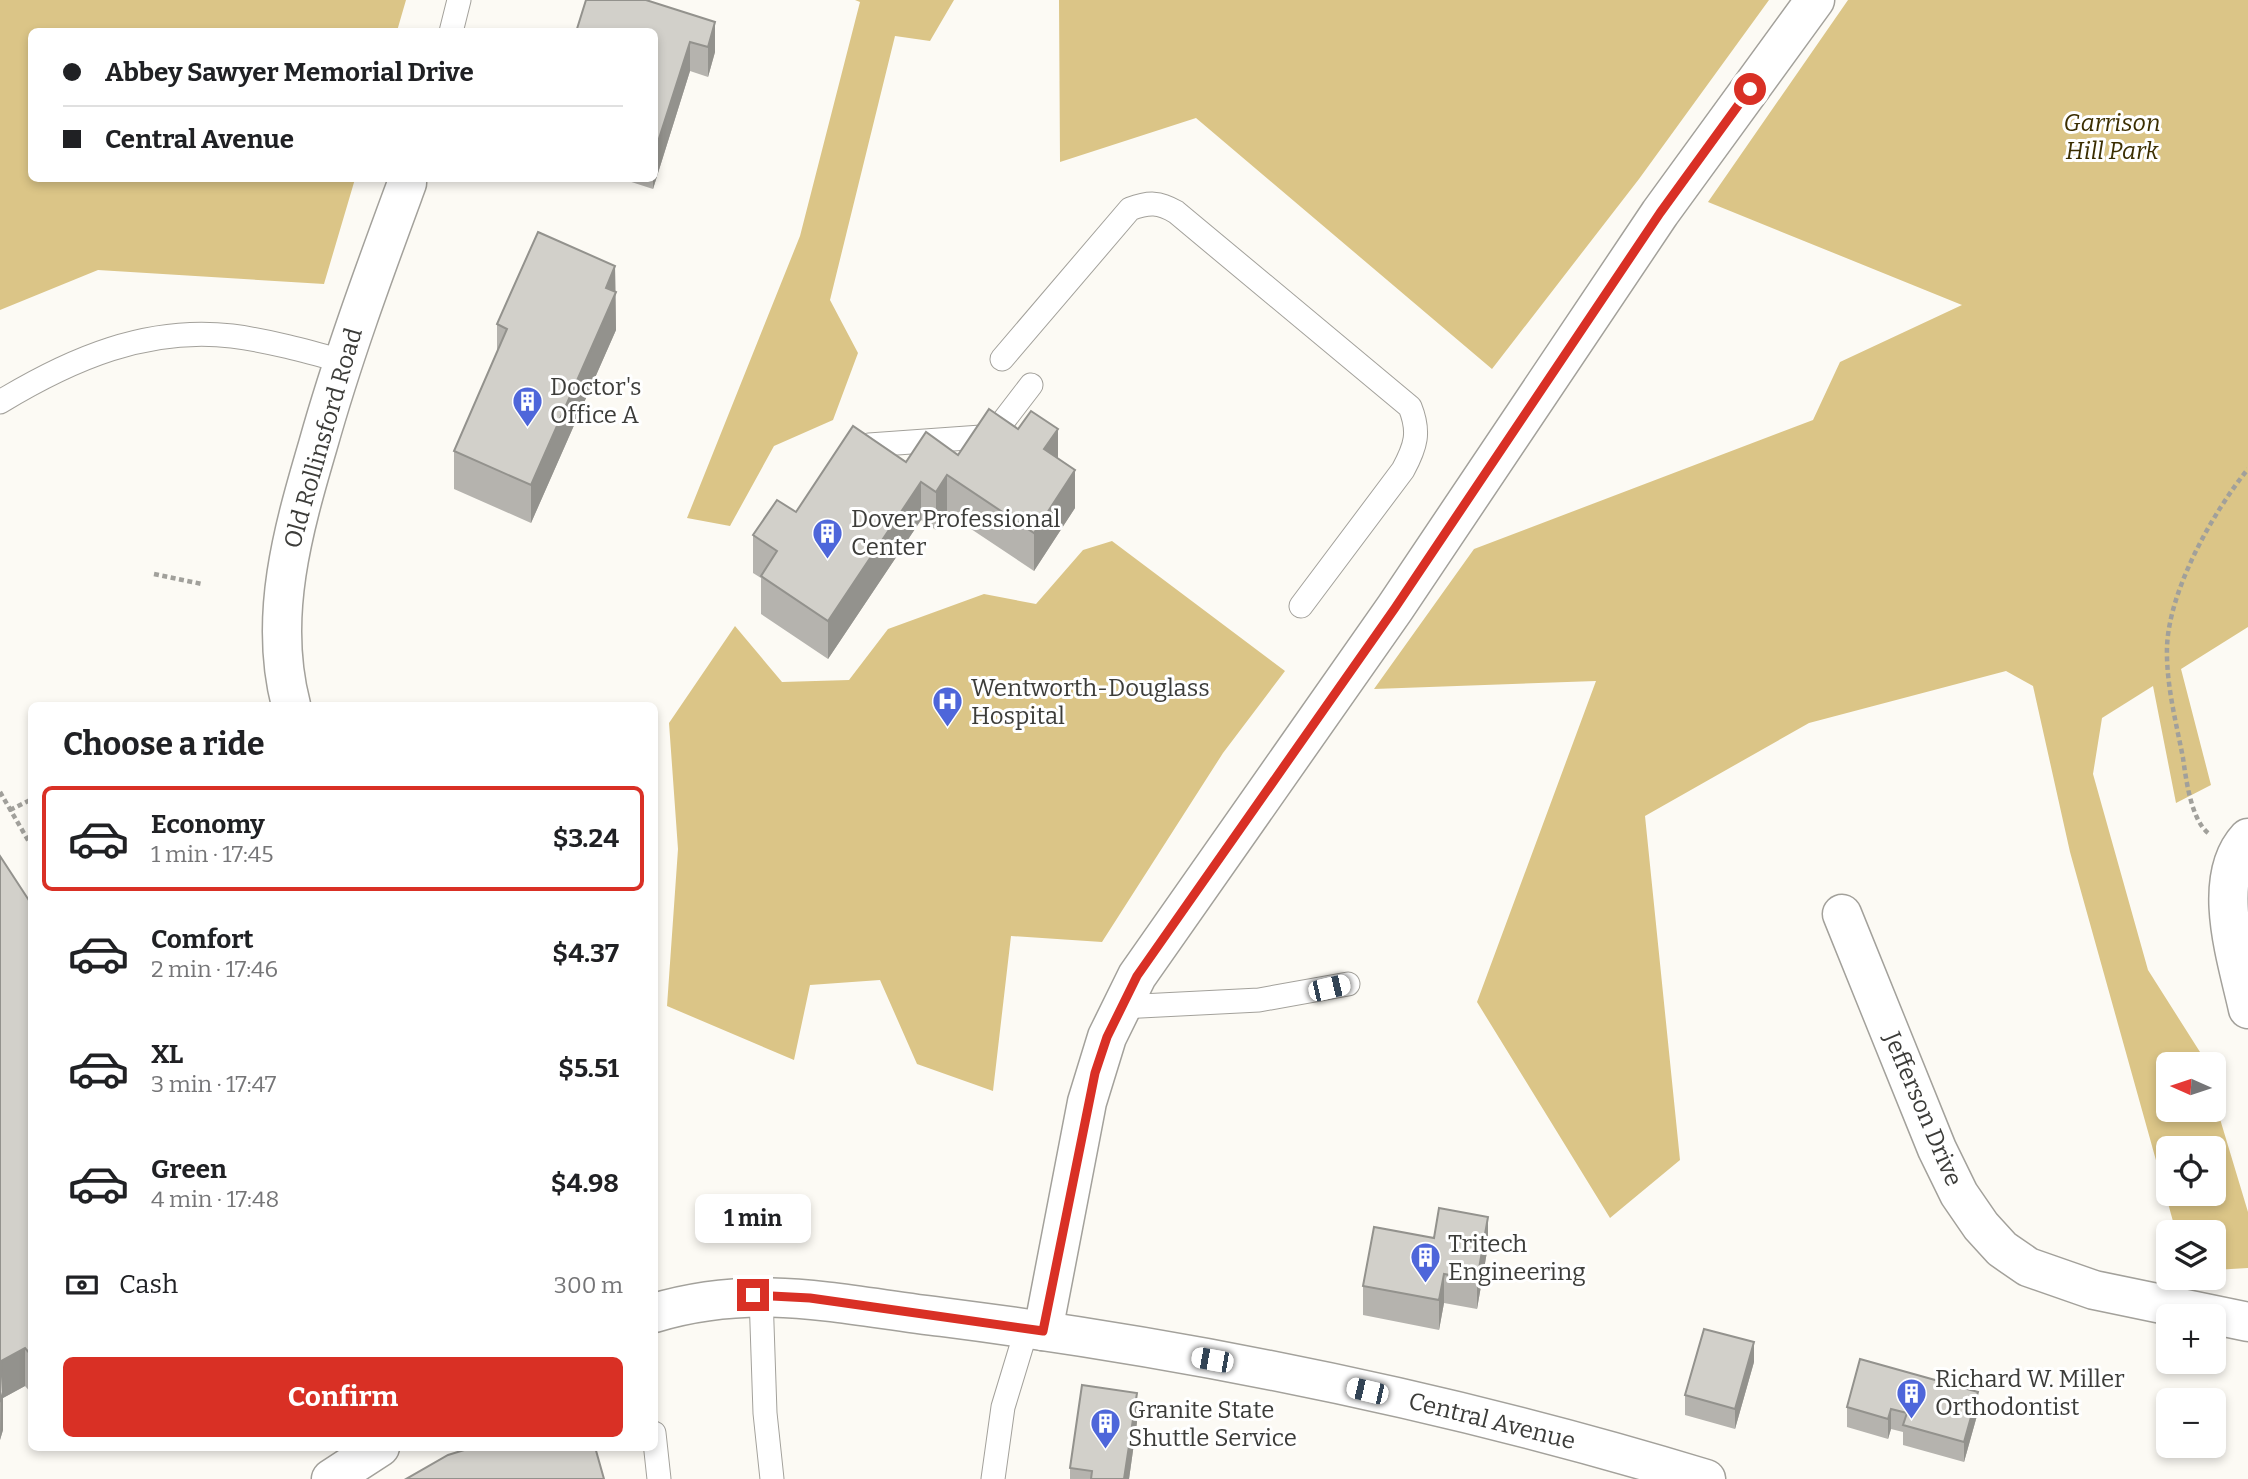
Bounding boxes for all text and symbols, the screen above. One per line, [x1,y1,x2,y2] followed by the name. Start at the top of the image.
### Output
[105,57,474,88] text: Abbey Sawyer Memorial Drive
[1734,73,1766,105] route start
[2064,109,2160,165] park label: Garrison Hill Park
[105,124,294,155] text: Central Avenue
[278,325,368,551] street label: Old Rollinsford Road
[550,373,642,429] place label: Doctor's Office A
[510,384,544,428] building icon: Doctor's Office A
[851,505,1061,561] place label: Dover Professional Center
[811,516,845,560] building icon: Dover Professional Center
[971,674,1210,730] place label: Wentworth-Douglass Hospital
[931,685,965,729] hospital icon: Wentworth-Douglass Hospital
[63,725,264,763] text: Choose a ride
[67,807,130,870] icon: car
[151,809,265,840] text: Economy
[553,823,619,854] text: $3.24
[151,840,274,868] text: 1 min · 17:45
[67,922,130,985] icon: car
[151,924,254,955] text: Comfort
[552,938,619,969] text: $4.37
[151,955,278,983] text: 2 min · 17:46
[1307,973,1352,1003] car
[1878,1027,1968,1190] street label: Jefferson Drive
[67,1037,130,1100] icon: car
[151,1039,183,1070] text: XL
[2156,1052,2226,1122] north arrow
[2156,1052,2226,1458] map controls
[558,1053,619,1084] text: $5.51
[151,1070,276,1098] text: 3 min · 17:47
[2156,1136,2226,1206] button: locate
[67,1152,130,1215] icon: car
[151,1154,227,1185] text: Green
[551,1168,619,1199] text: $4.98
[151,1185,279,1213] text: 4 min · 17:48
[695,1194,811,1242] callout: 1 min
[724,1204,782,1232] text: 1 min
[2156,1220,2226,1290] button: layers
[1448,1230,1586,1286] place label: Tritech Engineering
[1408,1241,1442,1285] building icon: Tritech Engineering
[63,1266,101,1304] icon: cash
[119,1269,178,1300] text: Cash
[554,1271,623,1299] text: 300 m
[737,1279,769,1311] route end
[2156,1304,2226,1374] button: +
[1190,1346,1235,1374] car
[63,1357,623,1437] button: Confirm
[1935,1365,2125,1421] place label: Richard W. Miller Orthodontist
[1345,1376,1390,1406] car
[1895,1376,1929,1420] building icon: Richard W. Miller Orthodontist
[1406,1387,1578,1455] street label: Central Avenue
[2156,1388,2226,1458] button: −
[1128,1396,1297,1452] place label: Granite State Shuttle Service
[1088,1407,1122,1451] building icon: Granite State Shuttle Service

